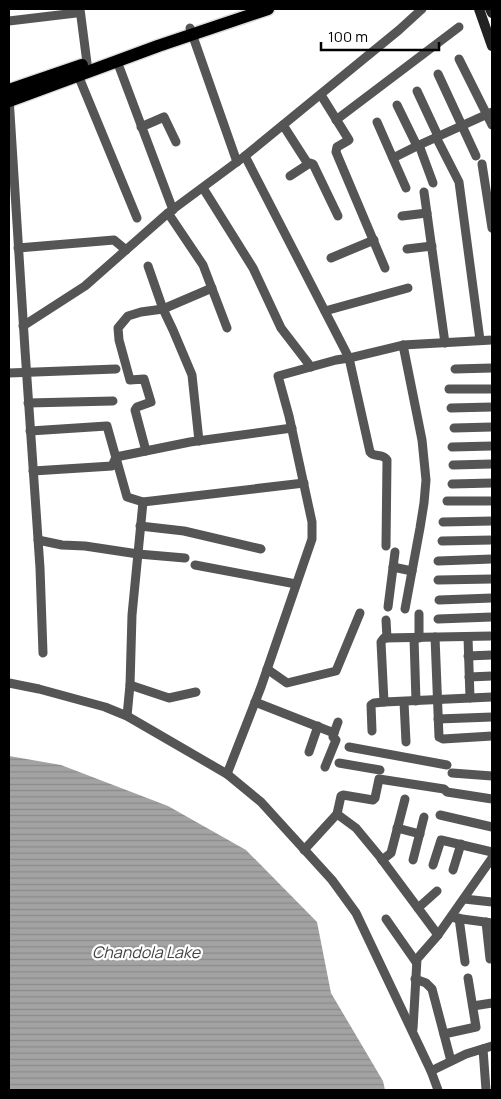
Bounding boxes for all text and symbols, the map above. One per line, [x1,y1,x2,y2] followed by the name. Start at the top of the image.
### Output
[321,20,438,52] scale bar
[328,26,368,47] text: 100 m
[92,941,202,963] water label: Chandola Lake

